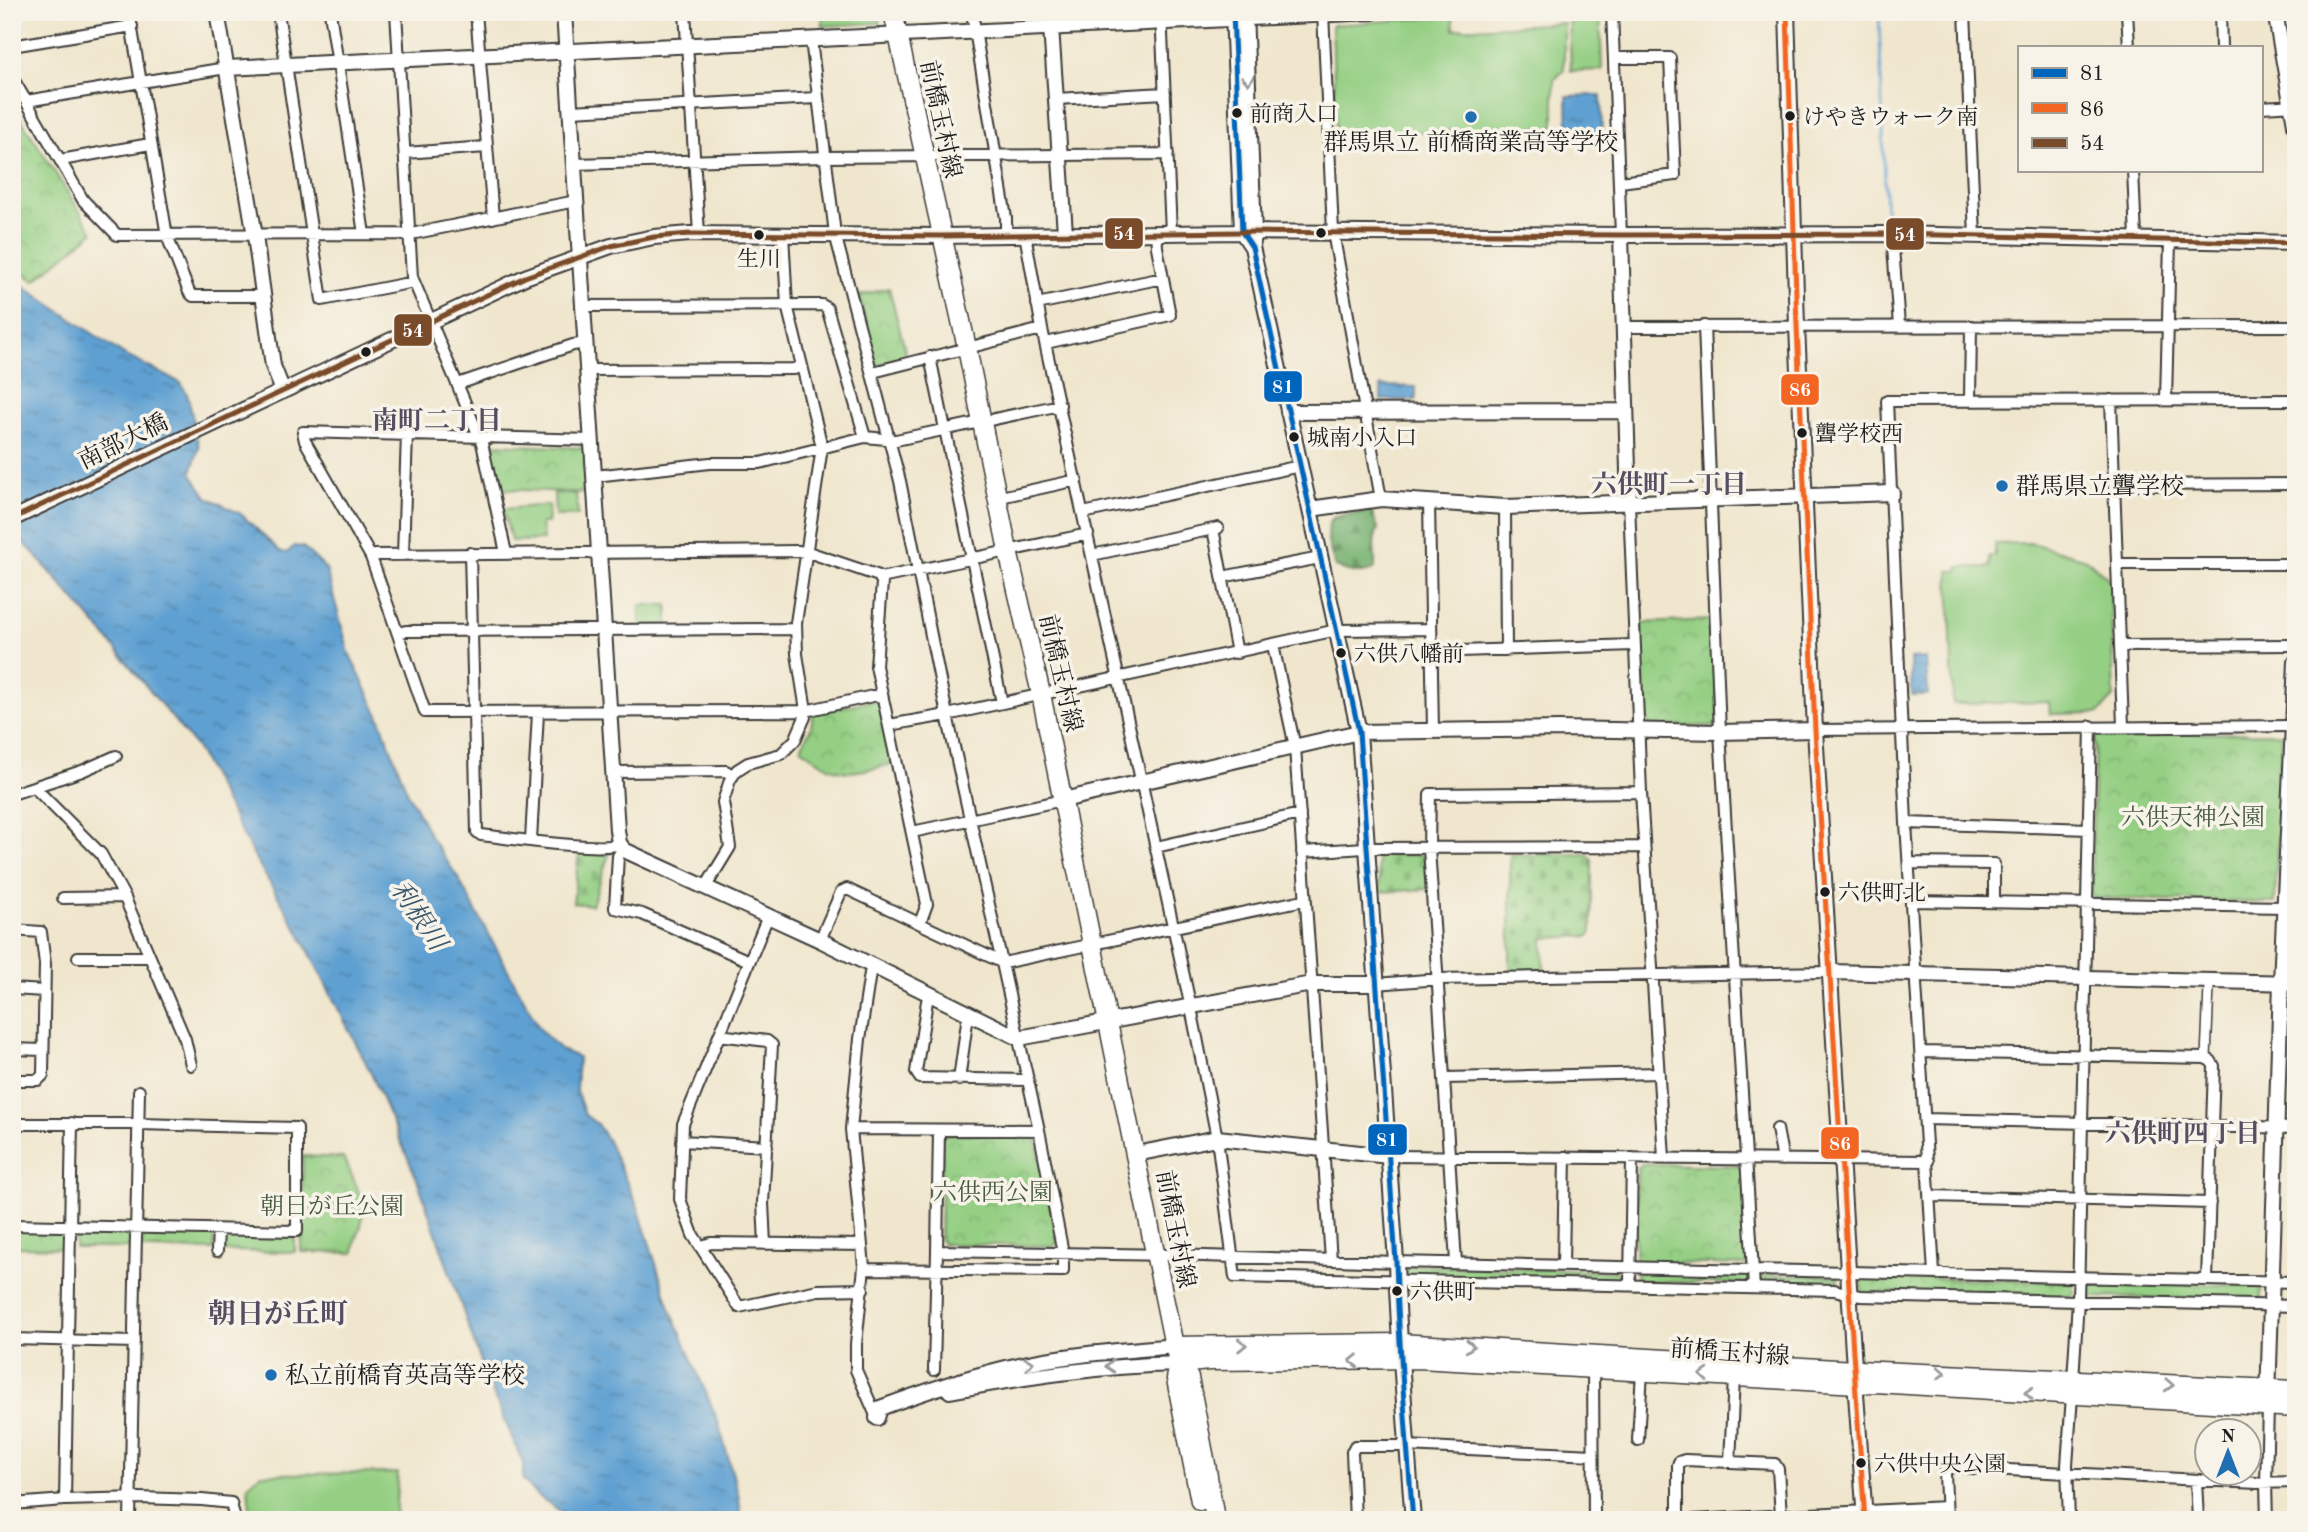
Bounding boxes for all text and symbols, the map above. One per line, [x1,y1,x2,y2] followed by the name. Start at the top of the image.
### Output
[2018,46,2262,172] legend
[915,58,966,181] street label: 前橋玉村線
[2080,64,2104,85] text: 81
[1241,75,1256,86] one-way arrow
[2080,100,2104,121] text: 86
[1250,102,1338,126] place label: 前商入口
[1803,105,1978,129] place label: けやきウォーク南
[1230,106,1244,120] marker: 前商入口
[1463,109,1479,125] marker: 群馬県立 前橋商業高等学校
[1783,109,1797,123] marker: けやきウォーク南
[1324,129,1618,156] place label: 群馬県立 前橋商業高等学校
[2080,134,2104,155] text: 54
[1104,217,1144,250] line badge: 54
[1885,217,1925,251] line badge: 54
[1113,226,1135,245] text: 54
[1314,226,1328,240] unlabelled marker
[1894,227,1916,246] text: 54
[752,228,766,242] marker: 生川
[737,247,781,271] place label: 生川
[393,313,433,347] line badge: 54
[402,323,424,342] text: 54
[359,345,373,359] unlabelled marker
[1263,370,1303,403] line badge: 81
[1780,373,1820,406] line badge: 86
[1272,379,1294,398] text: 81
[1789,382,1811,401] text: 86
[372,407,502,435] district label: 南町二丁目
[74,408,172,475] street label: 南部大橋
[1815,422,1903,446] place label: 聾学校西
[1307,426,1417,450] place label: 城南小入口
[1795,426,1809,440] marker: 聾学校西
[1287,430,1301,444] marker: 城南小入口
[1591,470,1747,499] district label: 六供町一丁目
[2016,473,2184,500] place label: 群馬県立聾学校
[1994,478,2010,494] marker: 群馬県立聾学校
[1034,612,1087,735] street label: 前橋玉村線
[1354,642,1464,666] place label: 六供八幡前
[1334,646,1348,660] marker: 六供八幡前
[2121,804,2265,831] park label: 六供天神公園
[385,875,453,958] water label: 利根川
[1838,881,1926,905] place label: 六供町北
[1818,885,1832,899] marker: 六供町北
[2105,1119,2261,1148] district label: 六供町四丁目
[1367,1123,1408,1156] line badge: 81
[1820,1126,1860,1160] line badge: 86
[1376,1132,1398,1151] text: 81
[1829,1136,1851,1155] text: 86
[1151,1168,1200,1291] street label: 前橋玉村線
[933,1180,1053,1206] park label: 六供西公園
[260,1193,404,1220] park label: 朝日が丘公園
[1410,1280,1476,1304] place label: 六供町
[1390,1284,1404,1298] marker: 六供町
[208,1299,348,1330] district label: 朝日が丘町
[1669,1335,1791,1370] street label: 前橋玉村線
[1238,1337,1248,1353] one-way arrow
[1465,1339,1476,1354] one-way arrow
[1349,1353,1360,1368] one-way arrow
[1023,1356,1035,1371] one-way arrow
[1105,1359,1116,1374] one-way arrow
[285,1362,525,1389] place label: 私立前橋育英高等学校
[1936,1365,1947,1380] one-way arrow
[263,1367,279,1383] marker: 私立前橋育英高等学校
[1698,1368,1709,1383] one-way arrow
[2163,1377,2174,1392] one-way arrow
[2023,1386,2034,1401] one-way arrow
[2192,1416,2262,1486] north arrow
[2221,1428,2236,1447] text: N
[1874,1452,2006,1476] place label: 六供中央公園
[1854,1456,1868,1470] marker: 六供中央公園

